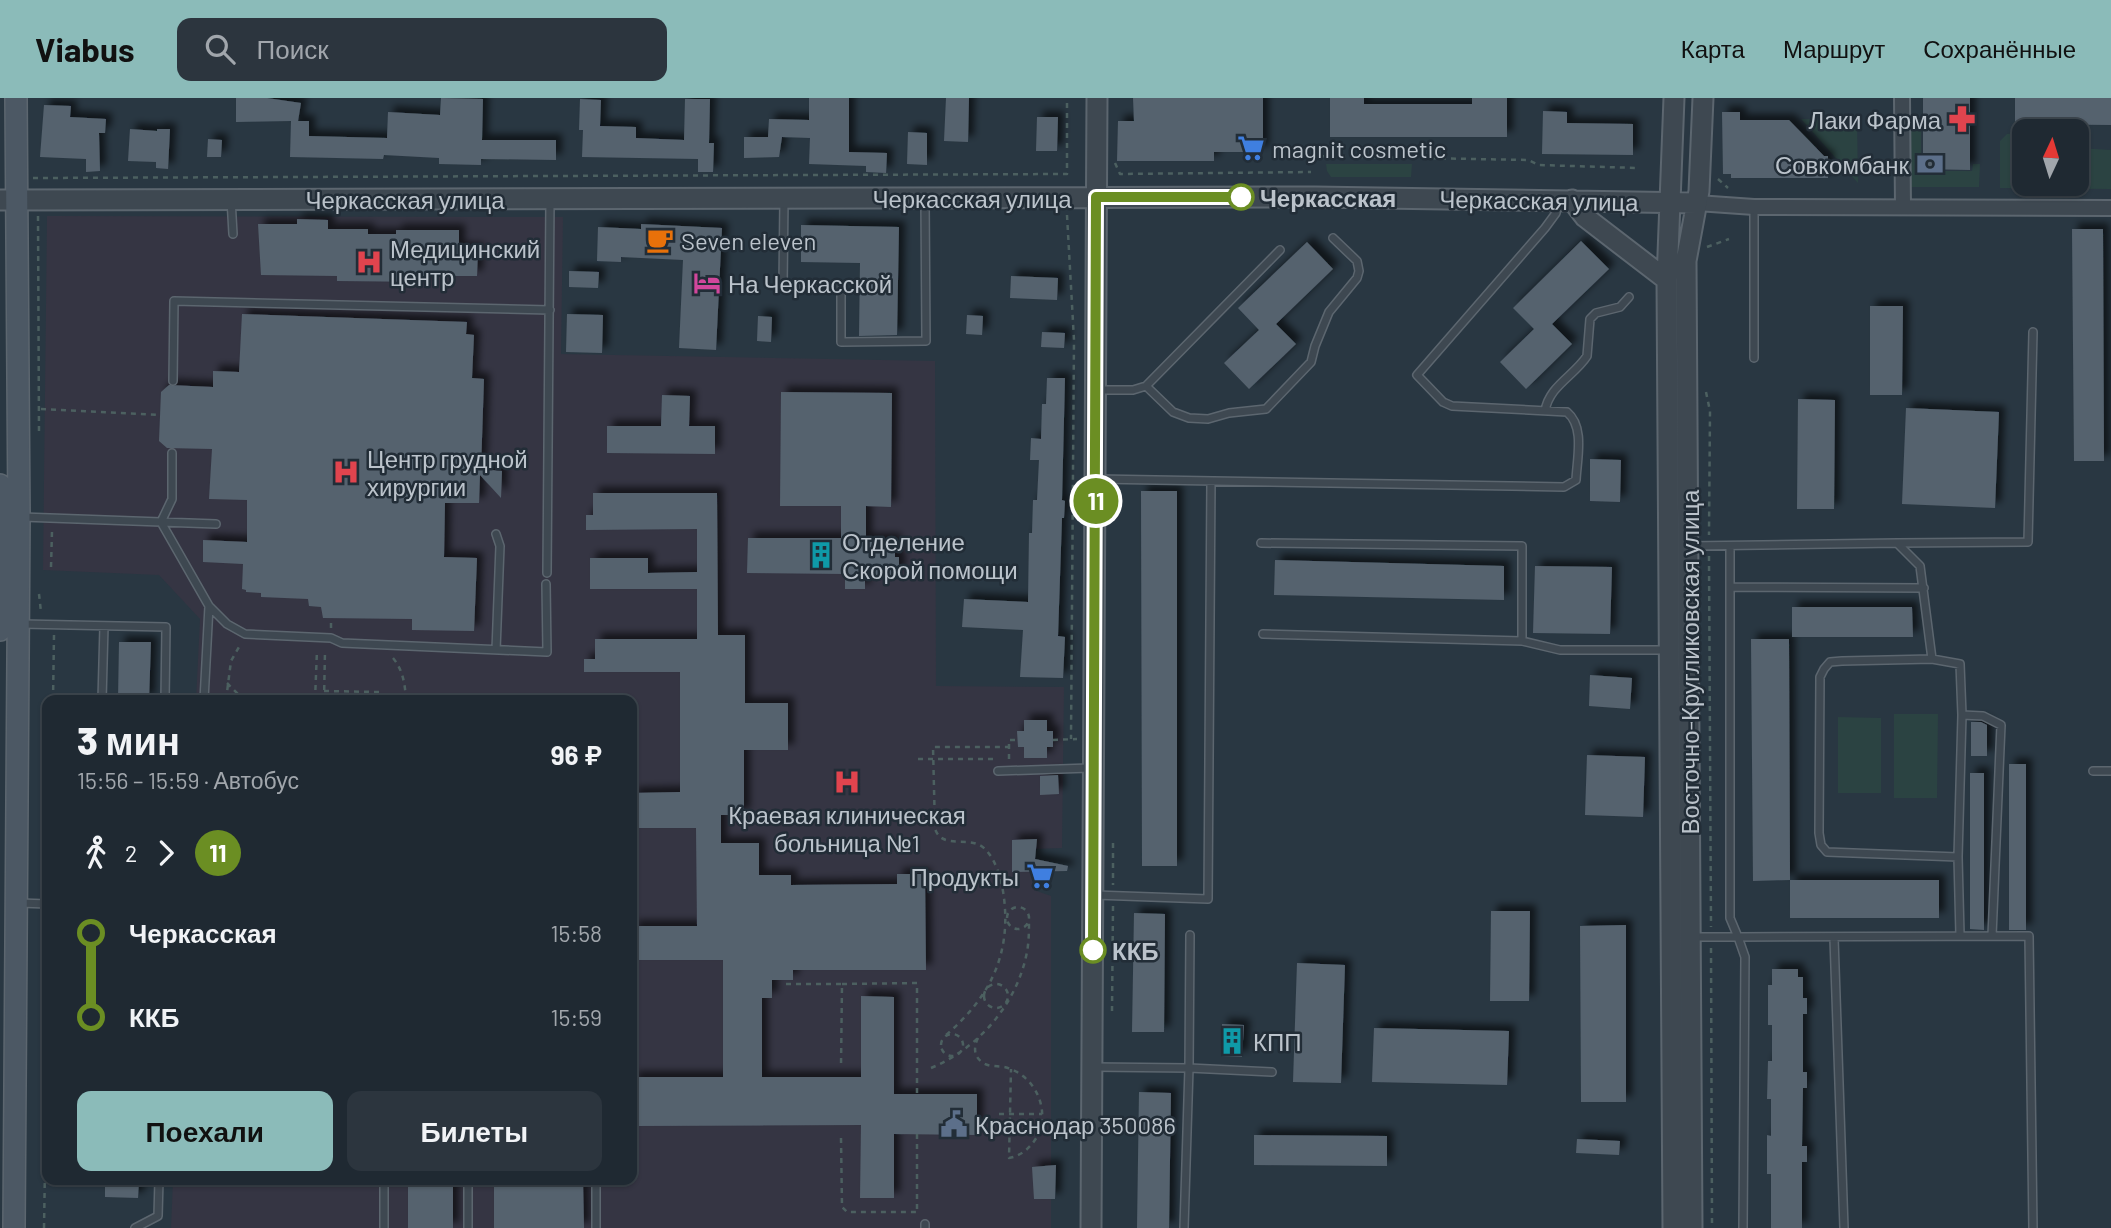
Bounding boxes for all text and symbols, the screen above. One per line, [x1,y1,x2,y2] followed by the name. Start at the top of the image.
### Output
[177,18,667,81] search box
[35,29,135,69] text: Viabus
[201,30,239,68] icon: search
[257,33,329,64] text: Поиск
[1681,34,1745,63] text: Карта
[1783,34,1885,63] text: Маршрут
[1923,34,2076,63] text: Сохранённые
[1947,104,1977,134] pharmacy icon: Лаки Фарма
[1808,105,1942,134] place label: Лаки Фарма
[2012,119,2090,196] north arrow
[2012,119,2089,196] map controls
[1236,133,1266,163] supermarket icon: magnit cosmetic
[1272,134,1446,163] place label: magnit cosmetic
[1915,149,1945,179] bank icon: Совкомбанк
[1775,150,1909,179] place label: Совкомбанк
[1260,183,1396,212] place label: Черкасская
[872,184,1072,213] street label: Черкасская улица
[1228,184,1254,210] marker: Черкасская
[1439,184,1639,216] street label: Черкасская улица
[305,185,505,214] street label: Черкасская улица
[645,225,675,255] cafe icon: Seven eleven
[681,226,817,255] place label: Seven eleven
[390,234,540,291] place label: Медицинский центр
[354,247,384,277] hospital icon: Медицинский центр
[692,268,722,298] hotel icon: На Черкасской
[728,269,892,298] place label: На Черкасской
[367,444,528,501] place label: Центр грудной хирургии
[331,457,361,487] hospital icon: Центр грудной хирургии
[1064,478,1128,524] line badge: 11
[1087,486,1105,515] text: 11
[1675,489,1704,834] street label: Восточно-Кругликовская улица
[842,527,1018,584] place label: Отделение Скорой помощи
[806,540,836,570] building icon: Отделение Скорой помощи
[77,717,180,763] text: 3 мин
[551,739,602,770] text: 96 ₽
[77,766,299,794] text: 15:56 – 15:59 · Автобус
[832,767,862,797] hospital icon: Краевая клиническая больница №1
[728,800,966,857] place label: Краевая клиническая больница №1
[77,834,115,872] icon: walk
[147,834,185,872] icon: forward
[209,838,227,867] text: 11
[125,839,137,867] text: 2
[1025,861,1055,891] supermarket icon: Продукты
[911,862,1019,891] place label: Продукты
[129,917,277,948] text: Черкасская
[551,919,602,947] text: 15:58
[1112,936,1159,965] place label: ККБ
[1080,937,1106,963] marker: ККБ
[129,1001,179,1032] text: ККБ
[551,1003,602,1031] text: 15:59
[1217,1026,1247,1056] building icon: КПП
[1253,1027,1301,1056] place label: КПП
[77,1091,333,1171] button: Поехали
[347,1091,602,1171] button: Билеты
[939,1109,969,1139] public building icon: Краснодар 350086
[975,1110,1176,1139] place label: Краснодар 350086

